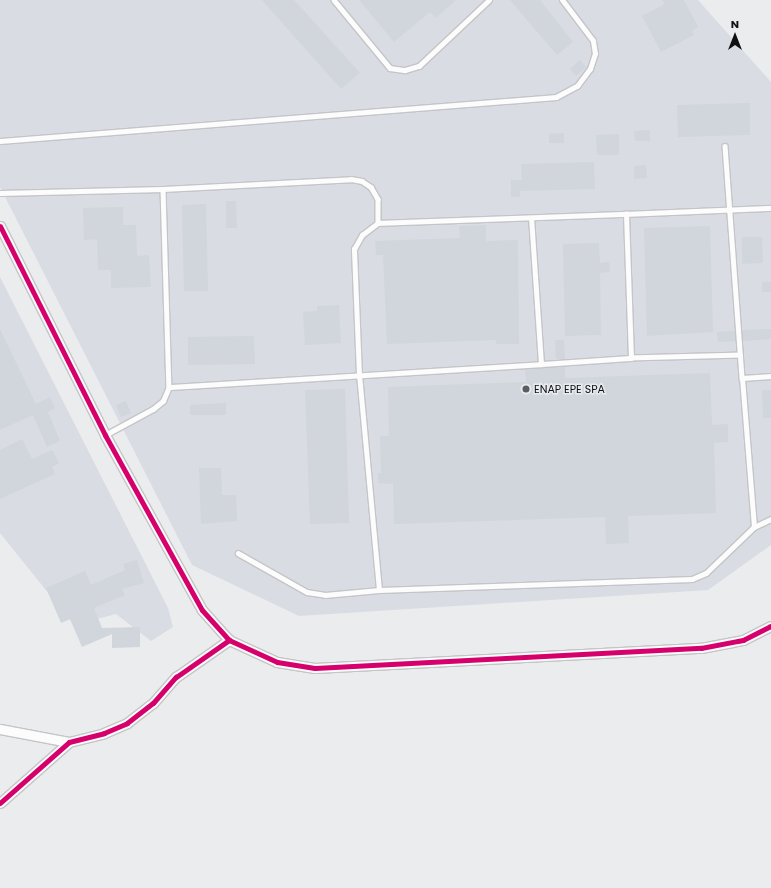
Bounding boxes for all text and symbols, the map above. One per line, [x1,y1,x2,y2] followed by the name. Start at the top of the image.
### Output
[715,16,755,56] north arrow
[731,16,739,32] text: N
[534,382,605,396] place label: ENAP EPE SPA
[521,384,531,394] marker: ENAP EPE SPA

